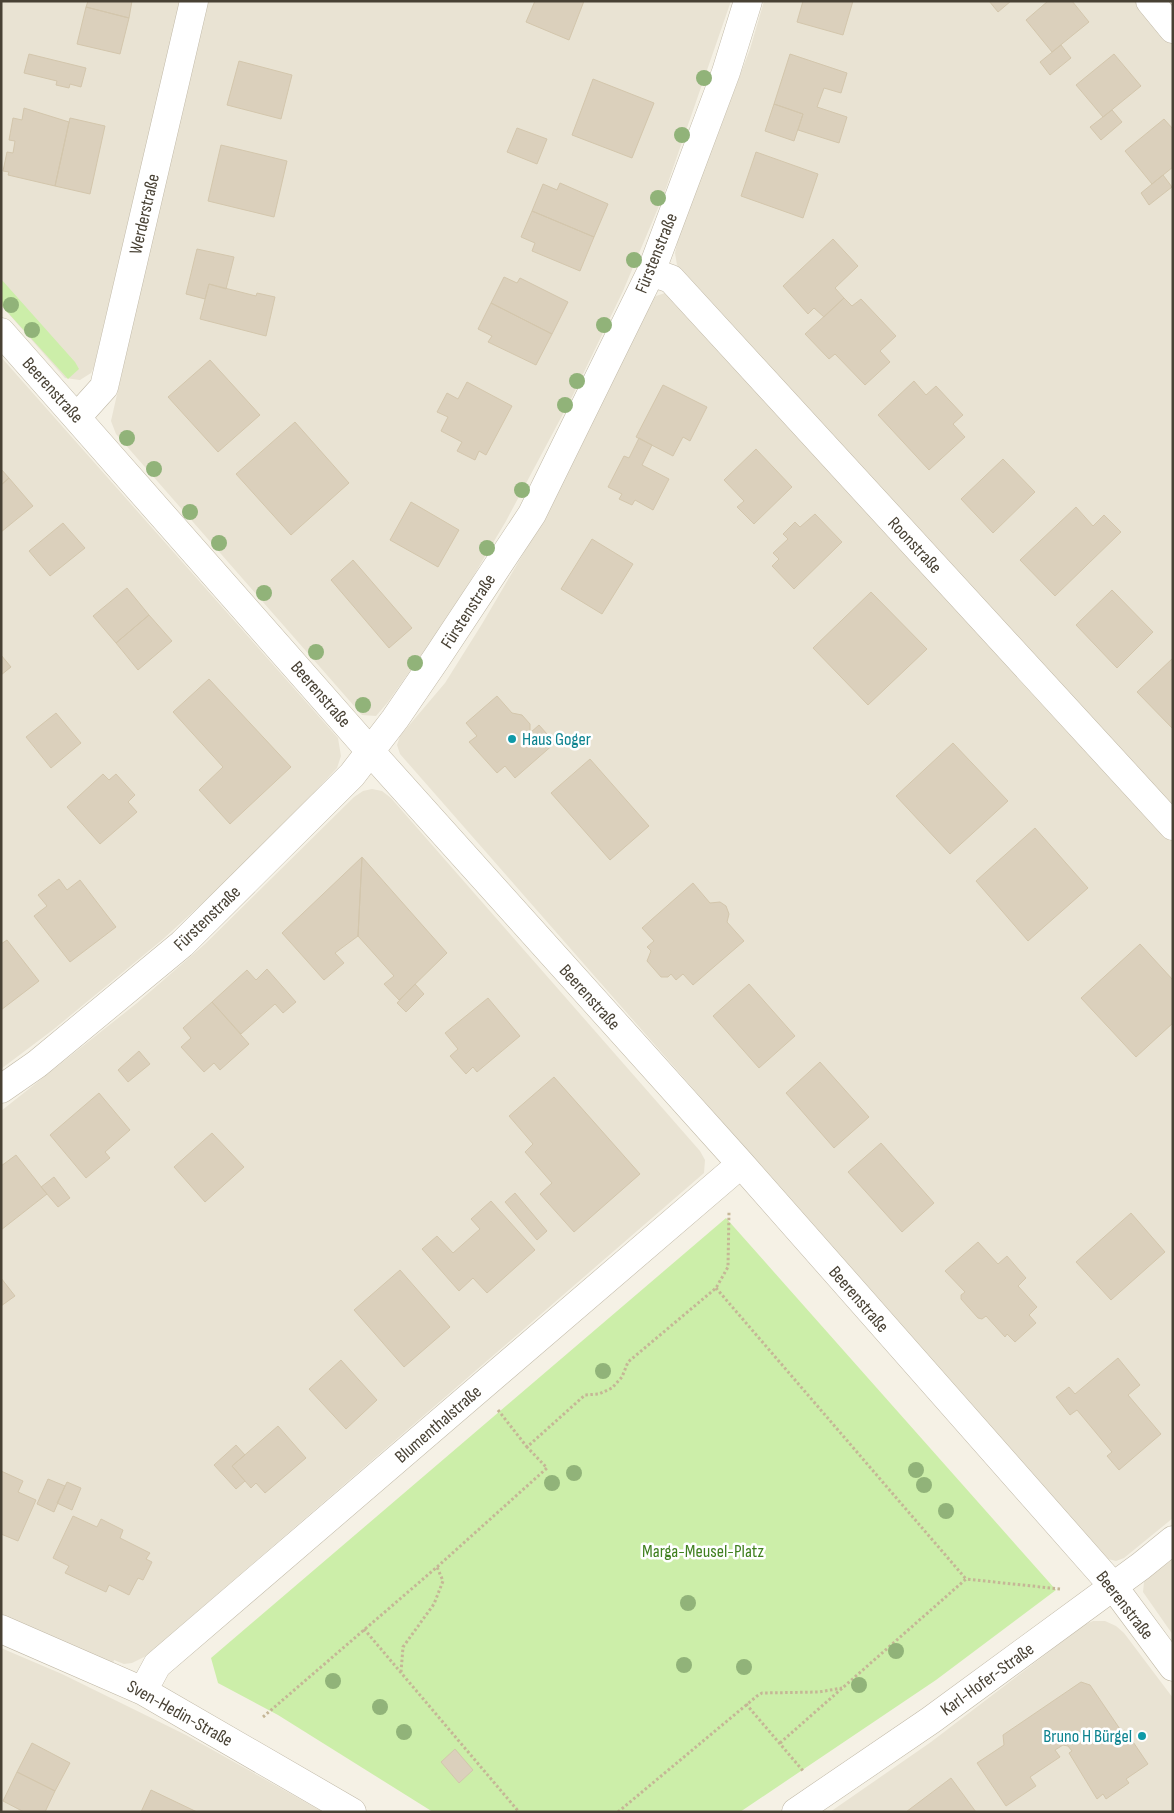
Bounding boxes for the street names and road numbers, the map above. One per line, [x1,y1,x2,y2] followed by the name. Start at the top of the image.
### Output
[125,172,164,256] street label: Werderstraße
[631,210,682,296] street label: Fürstenstraße
[18,353,87,427] street label: Beerenstraße
[883,513,946,578] street label: Roonstraße
[437,570,500,652] street label: Fürstenstraße
[286,657,355,732] street label: Beerenstraße
[170,881,245,955] street label: Fürstenstraße
[555,960,624,1034] street label: Beerenstraße
[824,1262,893,1337] street label: Beerenstraße
[391,1381,486,1468] street label: Blumenthalstraße
[1091,1567,1158,1644] street label: Beerenstraße
[937,1639,1038,1720] street label: Karl-Hofer-Straße
[123,1676,236,1751] street label: Sven-Hedin-Straße

